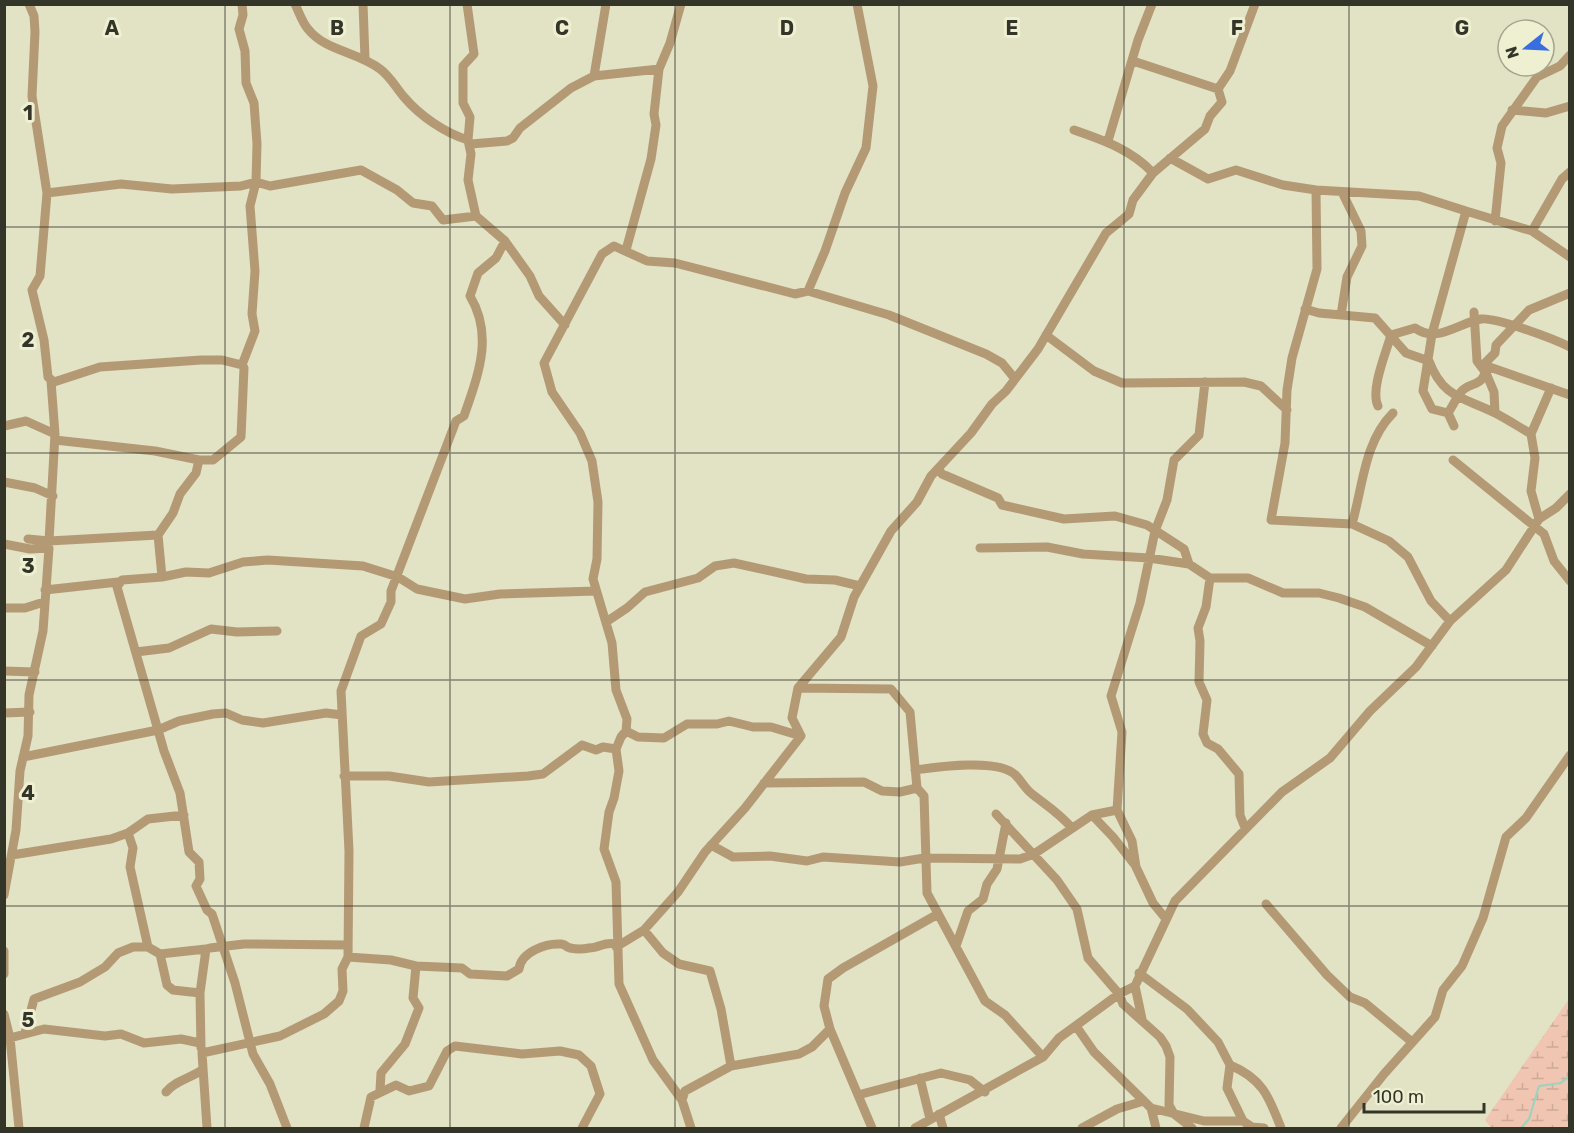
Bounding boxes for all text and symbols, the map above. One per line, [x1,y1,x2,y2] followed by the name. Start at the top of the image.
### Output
[105,16,120,40] text: A
[330,16,344,40] text: B
[555,16,569,40] text: C
[780,16,794,40] text: D
[1006,16,1018,40] text: E
[1231,16,1243,40] text: F
[1455,16,1469,40] text: G
[1496,18,1556,78] north arrow
[1501,44,1523,61] text: N
[23,101,33,125] text: 1
[22,328,35,352] text: 2
[21,554,35,578] text: 3
[21,781,35,805] text: 4
[22,1008,35,1032] text: 5
[1364,1076,1484,1114] scale bar
[1373,1086,1424,1108] text: 100 m

